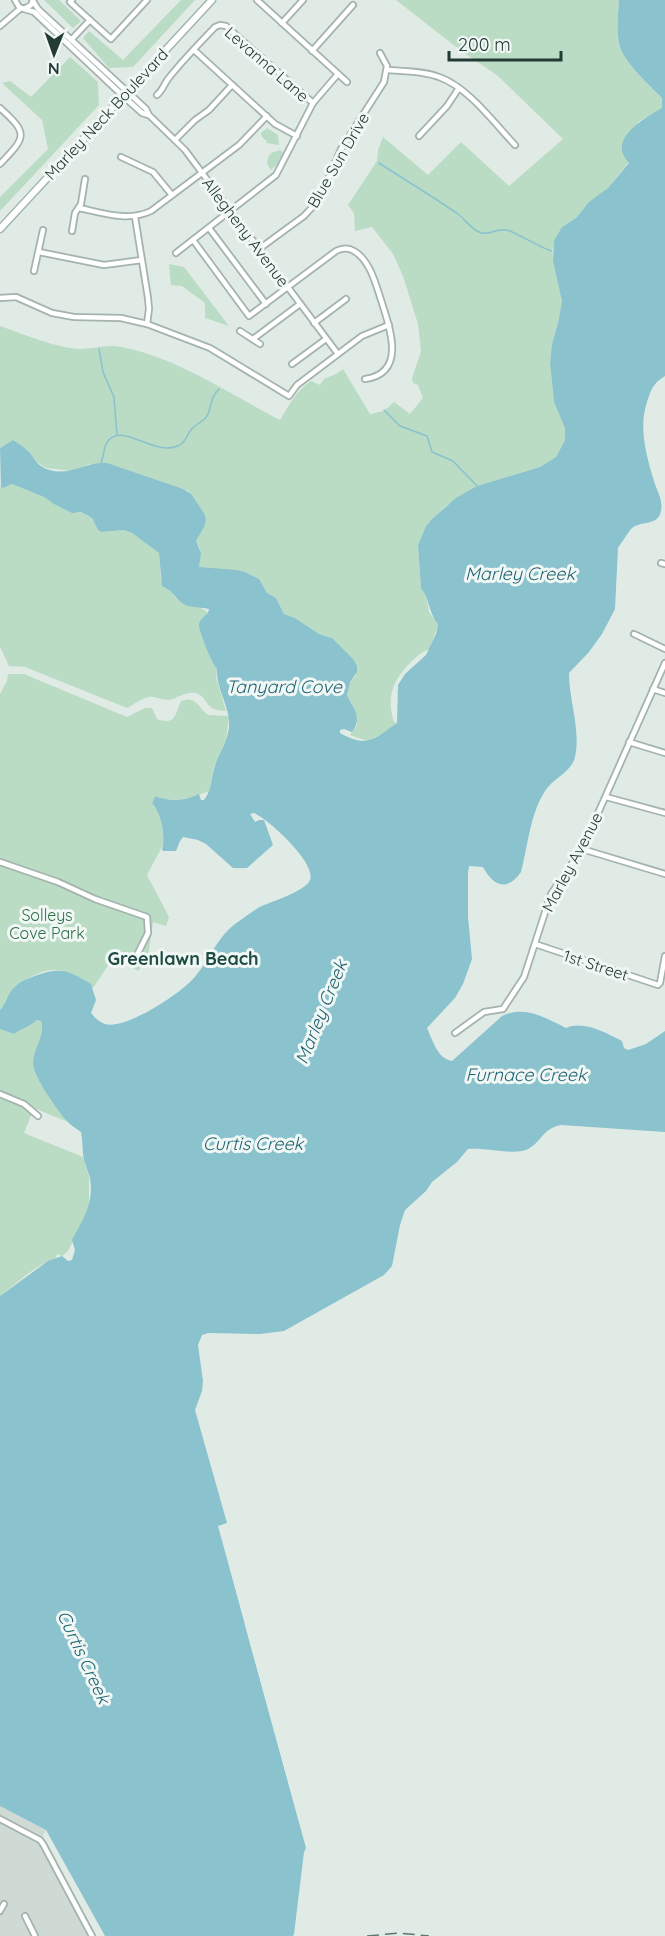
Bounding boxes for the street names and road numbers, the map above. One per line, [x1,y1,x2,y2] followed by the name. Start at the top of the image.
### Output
[221,22,313,106] street label: Levanna Lane
[40,44,172,184] street label: Marley Neck Boulevard
[303,109,373,211] street label: Blue Sun Drive
[198,173,294,291] street label: Allegheny Avenue
[537,809,607,915] street label: Marley Avenue
[561,945,631,985] street label: 1st Street

